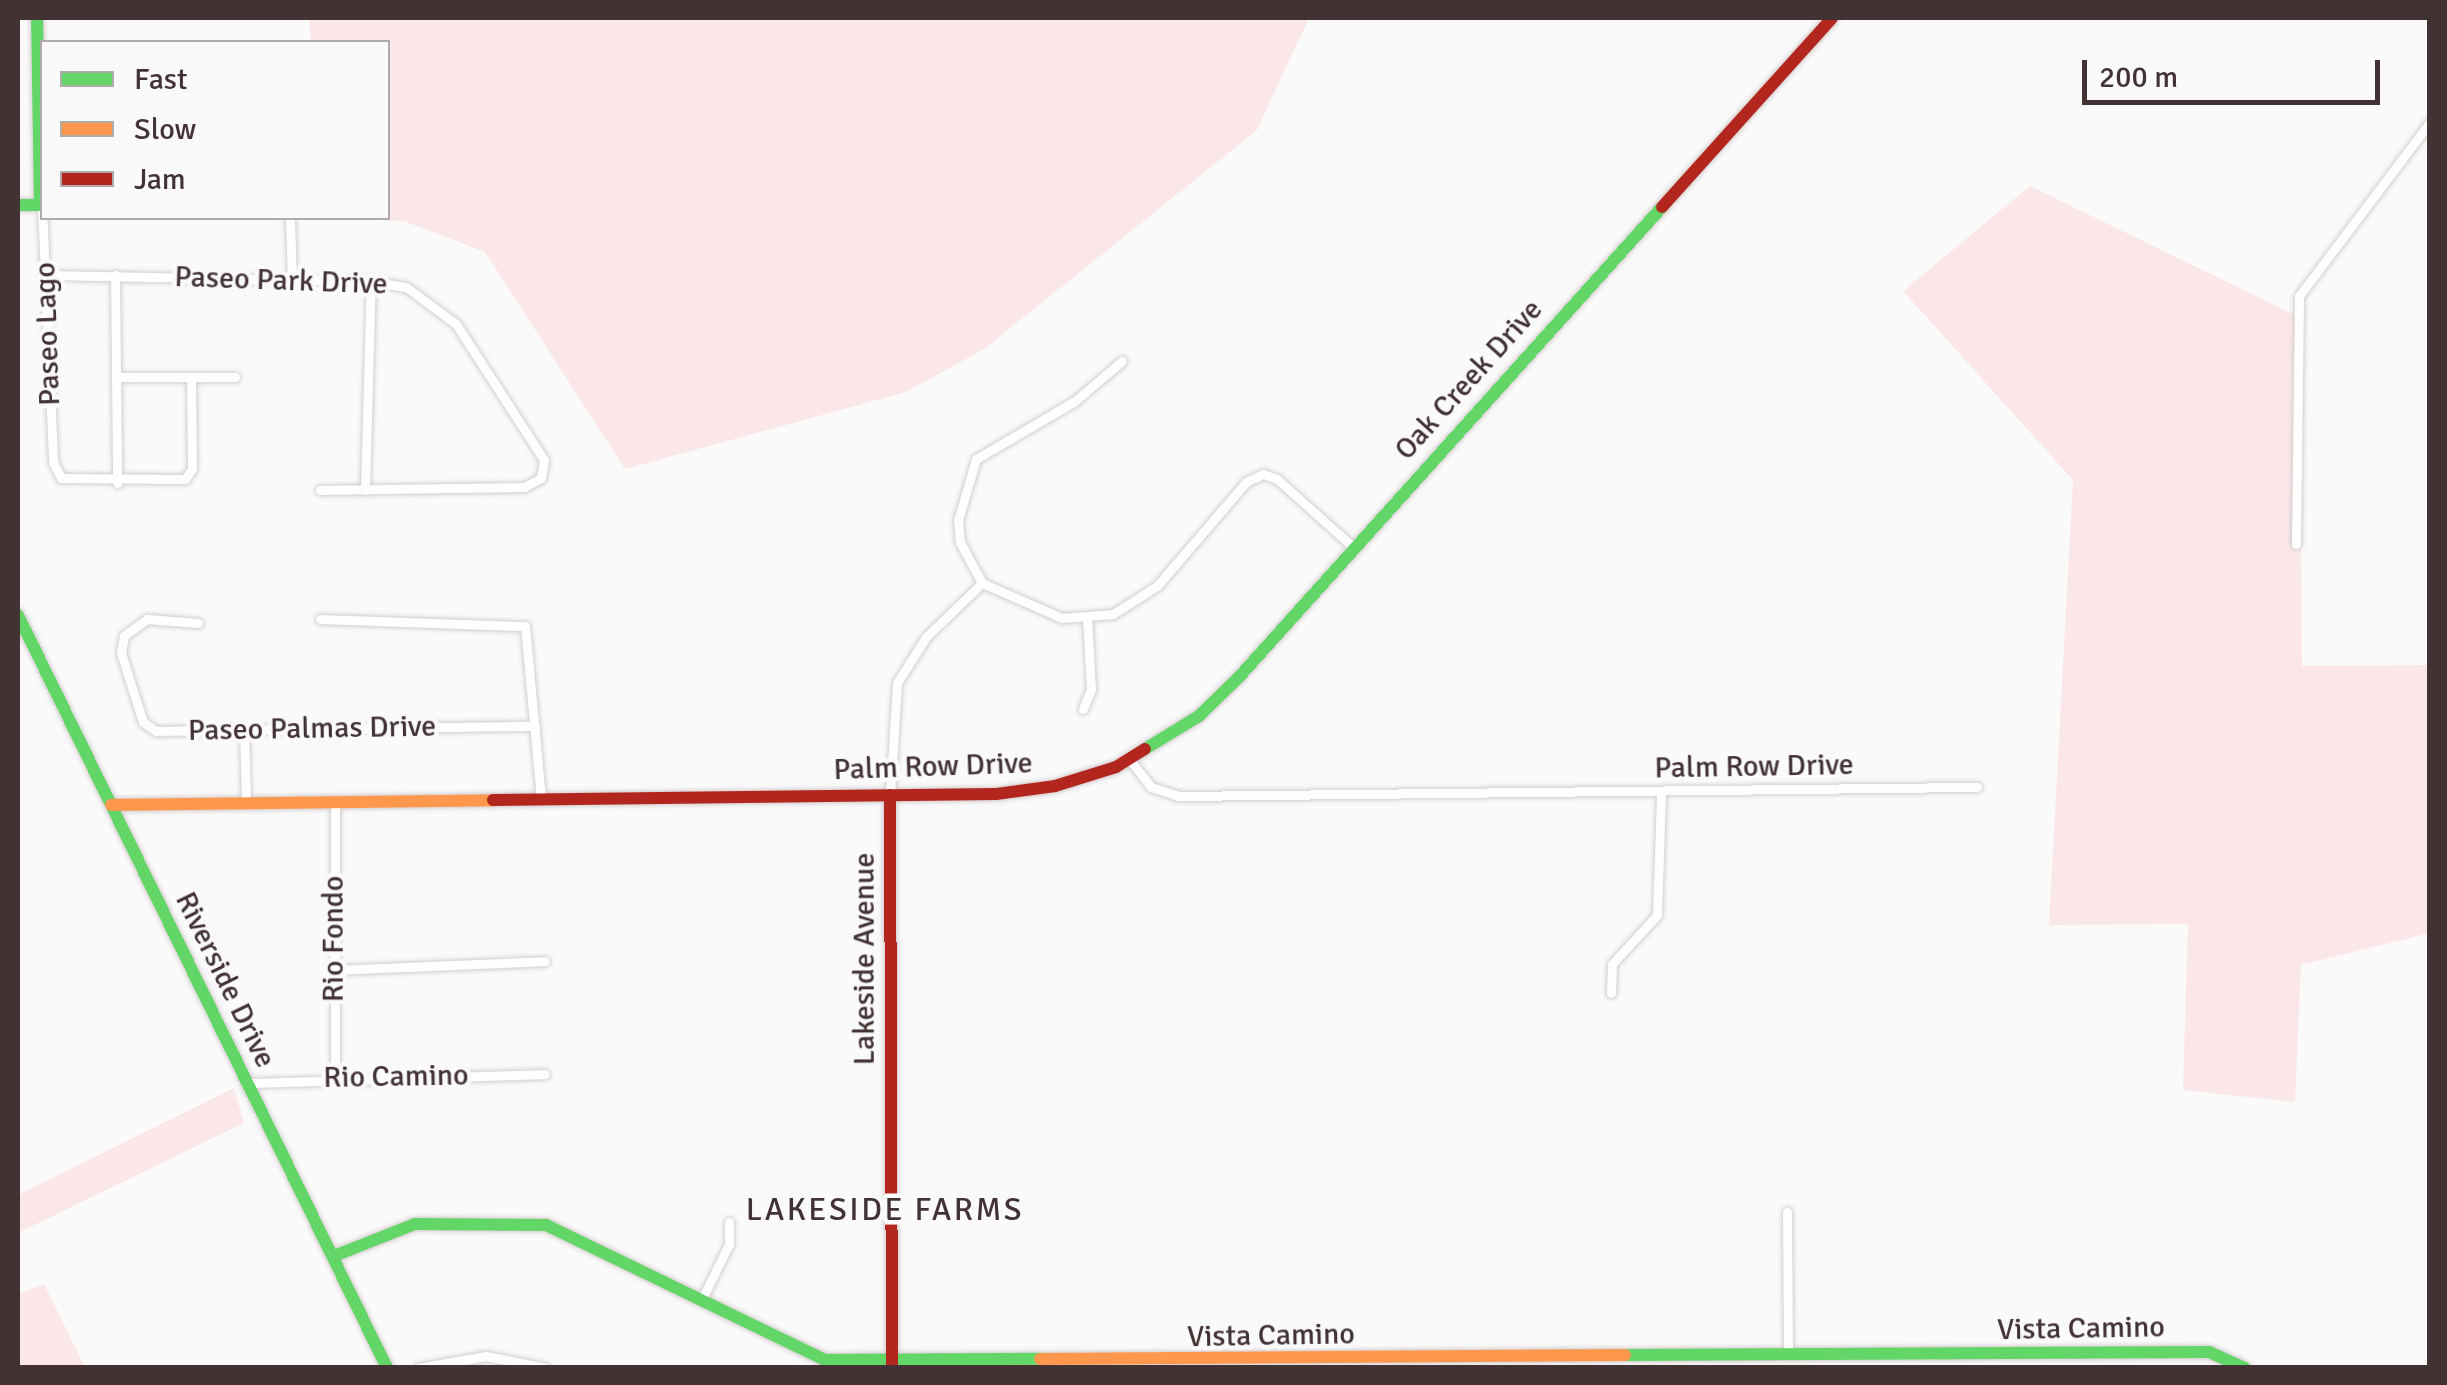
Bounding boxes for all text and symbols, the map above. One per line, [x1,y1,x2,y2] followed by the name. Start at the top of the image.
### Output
[40,40,390,220] legend
[2087,40,2384,102] scale bar
[2099,59,2178,96] text: 200 m
[134,61,187,98] text: Fast
[134,111,196,148] text: Slow
[134,161,186,198] text: Jam
[174,259,388,303] street label: Paseo Park Drive
[28,262,68,406] street label: Paseo Lago
[1388,292,1550,468] street label: Oak Creek Drive
[188,709,436,749] street label: Paseo Palmas Drive
[833,746,1033,788] street label: Palm Row Drive
[1654,747,1854,787] street label: Palm Row Drive
[847,853,883,1065] street label: Lakeside Avenue
[316,876,352,1002] street label: Rio Fondo
[167,886,283,1074] street label: Riverside Drive
[323,1058,469,1096] street label: Rio Camino
[746,1191,1024,1229] district label: LAKESIDE FARMS
[1997,1310,2165,1348] street label: Vista Camino
[1187,1317,1355,1355] street label: Vista Camino

